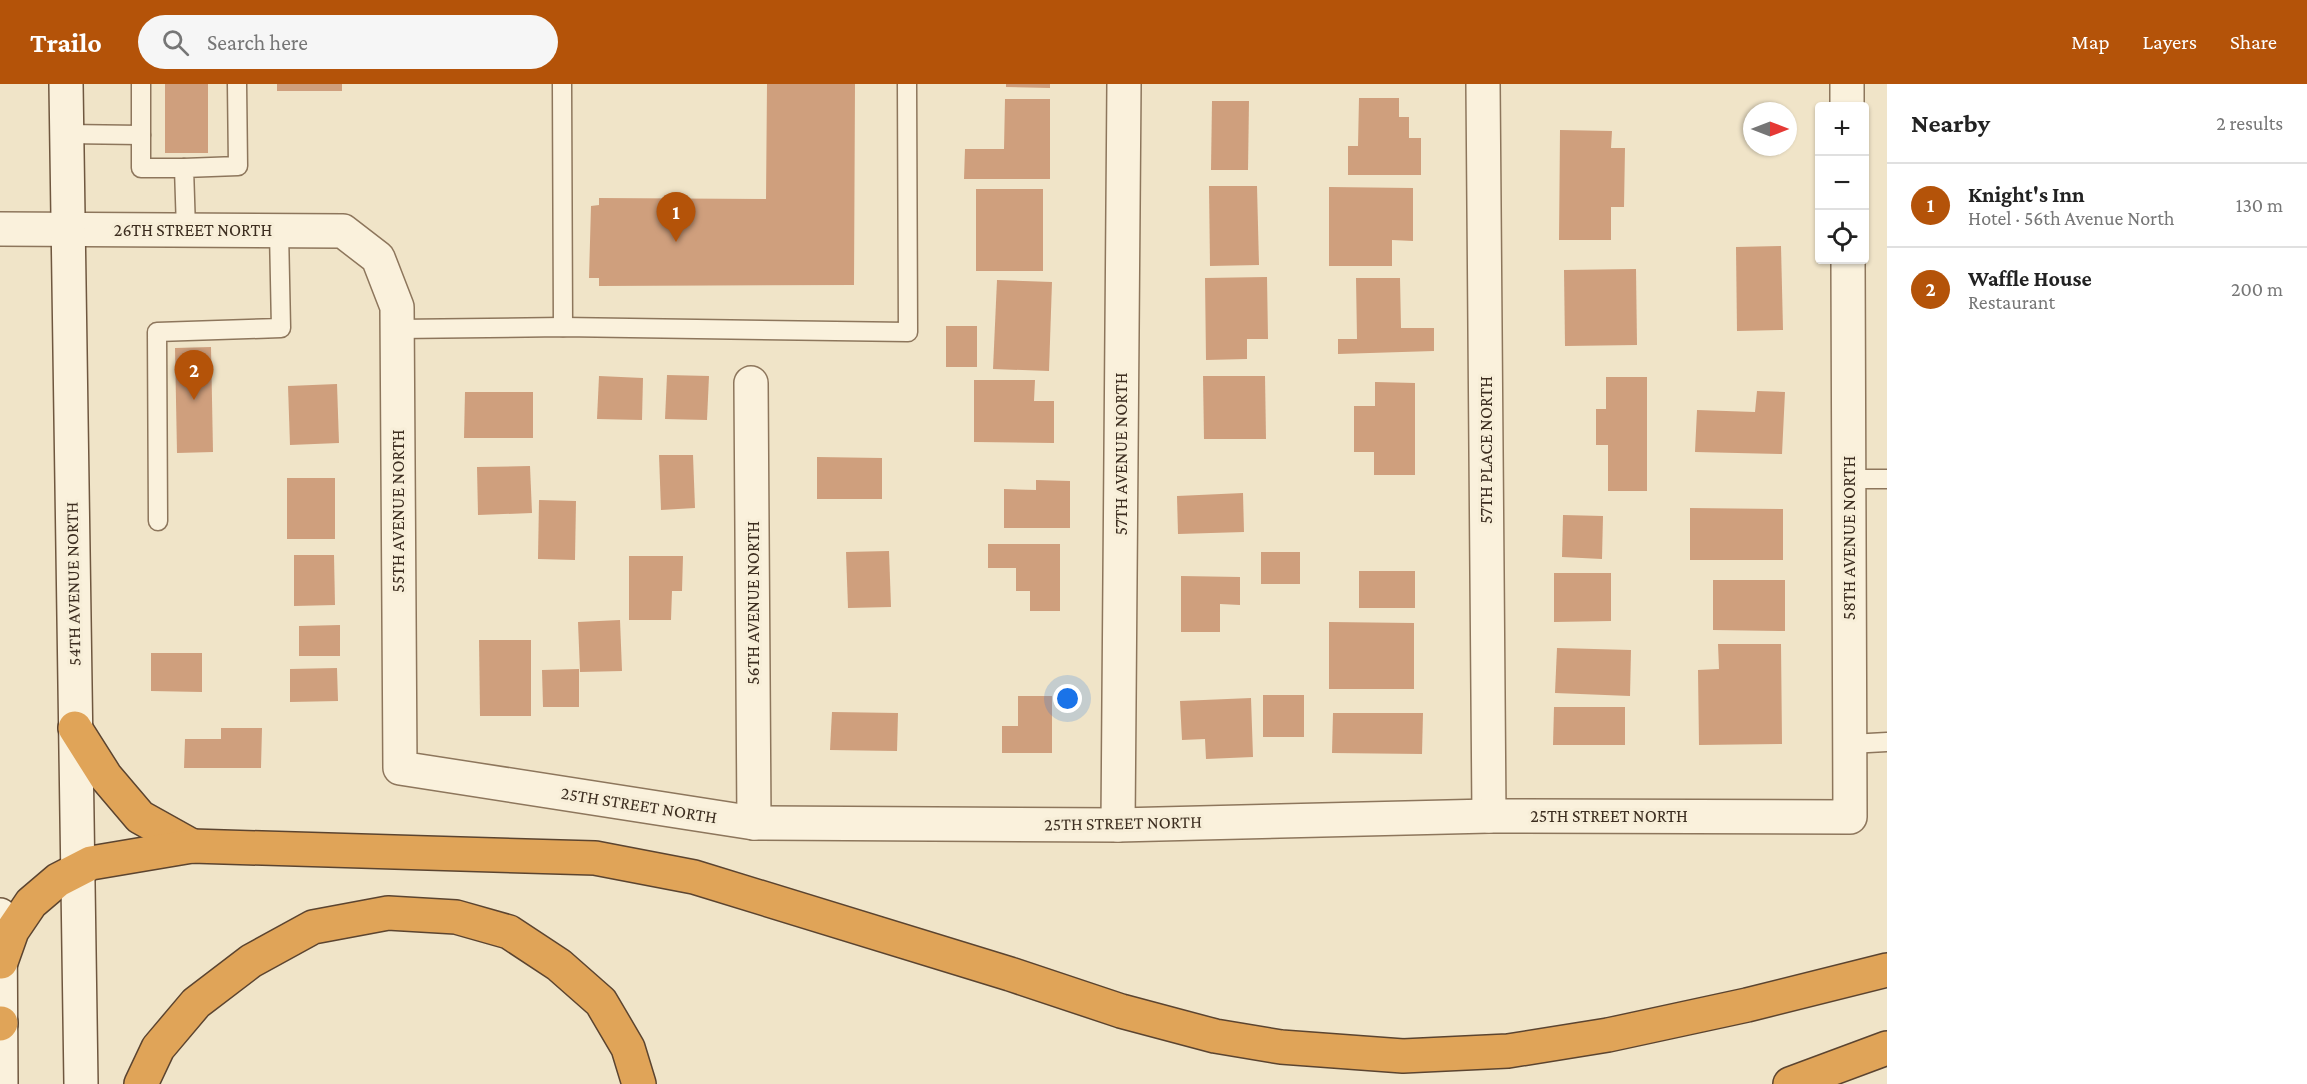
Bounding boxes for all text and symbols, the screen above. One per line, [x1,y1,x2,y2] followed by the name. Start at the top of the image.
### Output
[138,15,558,69] search box
[159,26,192,59] icon: search
[30,27,102,58] text: Trailo
[207,30,308,55] text: Search here
[2071,30,2110,54] text: Map
[2143,30,2197,54] text: Layers
[2230,30,2277,54] text: Share
[1743,102,1797,156] north arrow
[1815,102,1869,264] map controls
[1815,102,1869,156] button: +
[1911,109,1990,138] text: Nearby
[2216,112,2283,134] text: 2 results
[1815,156,1869,210] button: −
[1968,182,2085,207] text: Knight's Inn
[656,192,696,242] pin: 1
[1927,194,1934,216] text: 1
[2236,194,2283,216] text: 130 m
[1968,207,2175,229] text: Hotel · 56th Avenue North
[1815,210,1869,264] button: locate
[114,220,272,240] street label: 26TH STREET NORTH
[1968,266,2092,291] text: Waffle House
[1925,278,1936,300] text: 2
[2231,278,2283,300] text: 200 m
[1968,291,2055,313] text: Restaurant
[174,350,214,400] pin: 2
[1111,372,1131,535] street label: 57TH AVENUE NORTH
[1476,376,1496,524] street label: 57TH PLACE NORTH
[388,429,408,593] street label: 55TH AVENUE NORTH
[1839,455,1859,620] street label: 58TH AVENUE NORTH
[62,502,84,666] street label: 54TH AVENUE NORTH
[743,521,763,685] street label: 56TH AVENUE NORTH
[1053,684,1082,713] your location
[560,783,719,827] street label: 25TH STREET NORTH
[1530,806,1688,826] street label: 25TH STREET NORTH
[1044,812,1202,834] street label: 25TH STREET NORTH

